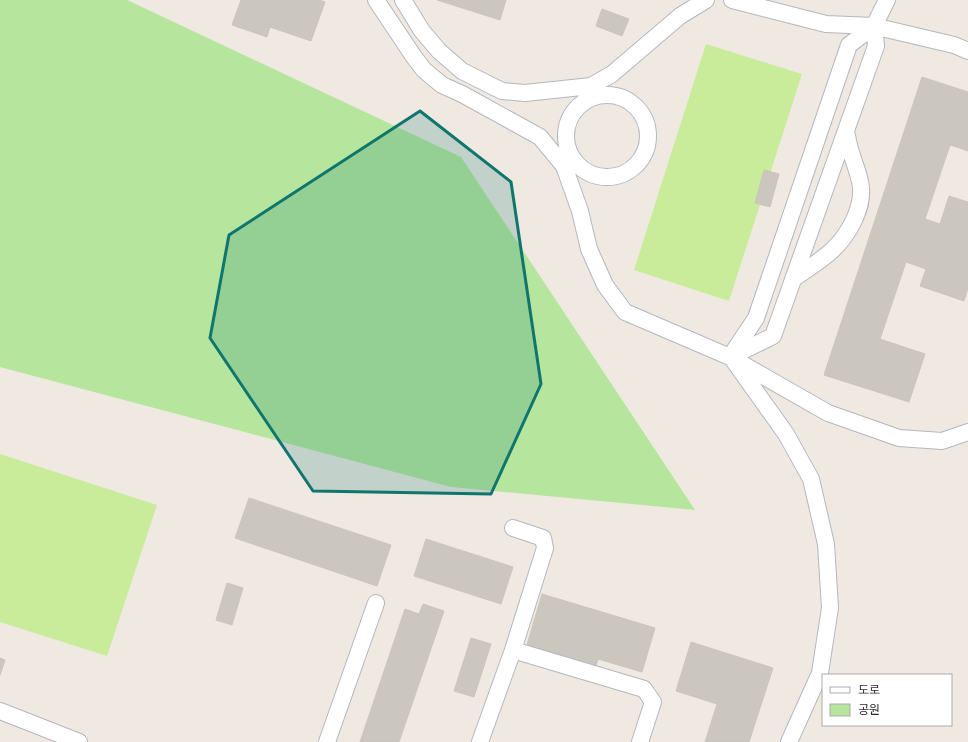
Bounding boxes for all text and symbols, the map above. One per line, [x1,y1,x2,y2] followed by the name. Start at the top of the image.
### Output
[822,674,952,726] legend
[858,683,880,697] text: 도로
[858,703,880,717] text: 공원

